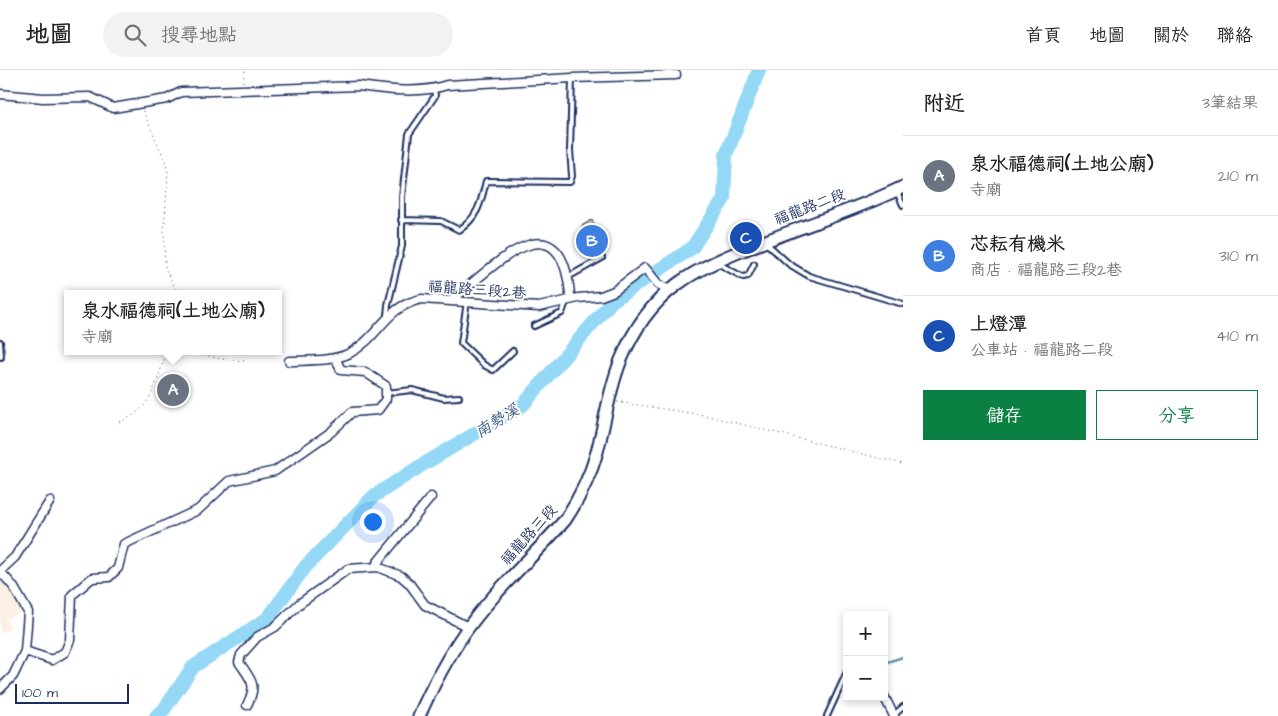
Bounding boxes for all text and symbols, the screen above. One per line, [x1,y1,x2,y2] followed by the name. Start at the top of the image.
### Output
[103,12,453,57] search box
[25,18,73,52] text: 地圖
[121,21,149,49] icon: search
[161,22,237,49] text: 搜尋地點
[1025,23,1061,48] text: 首頁
[1089,23,1125,48] text: 地圖
[1153,23,1189,48] text: 關於
[1217,23,1253,48] text: 聯絡
[923,89,965,118] text: 附近
[1202,92,1258,114] text: 3筆結果
[970,151,1153,178] text: 泉水福德祠(土地公廟)
[934,165,944,187] text: A
[1218,165,1258,187] text: 210 m
[970,179,1002,201] text: 寺廟
[771,184,849,230] street label: 福龍路二段
[730,219,762,257] pin: C
[576,222,608,260] pin: B
[970,231,1065,258] text: 芯耘有機米
[933,245,945,267] text: B
[1219,245,1258,267] text: 310 m
[970,259,1122,281] text: 商店 · 福龍路三段2巷
[427,276,527,304] street label: 福龍路三段2巷
[64,290,282,355] popup
[81,298,265,325] text: 泉水福德祠(土地公廟)
[970,311,1027,338] text: 上燈潭
[933,325,945,347] text: C
[1216,325,1258,347] text: 410 m
[81,326,113,348] text: 寺廟
[970,339,1113,361] text: 公車站 · 福龍路二段
[157,371,189,409] pin: A
[923,390,1086,440] button: 儲存
[1096,390,1258,440] button: 分享
[471,398,524,443] water label: 南勢溪
[496,500,562,570] street label: 福龍路三段
[360,509,386,535] your location
[843,611,888,701] map controls
[843,611,888,656] button: +
[843,656,888,701] button: −
[15,681,129,704] scale bar
[22,683,58,703] text: 100 m

